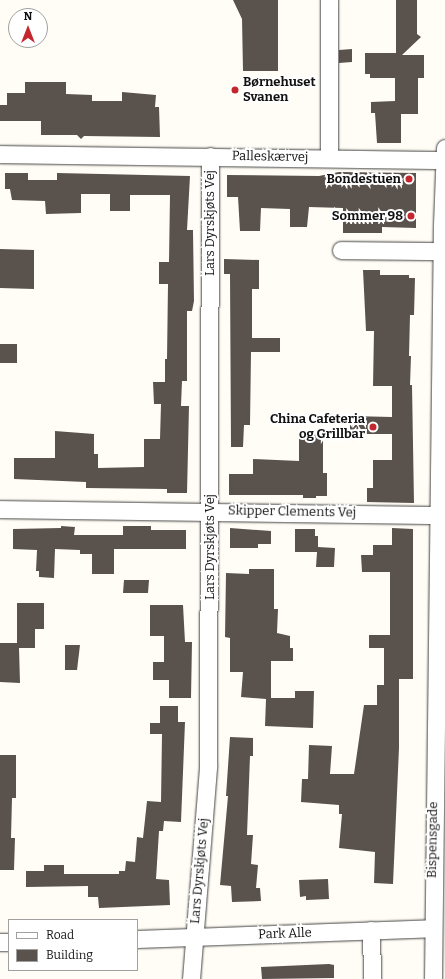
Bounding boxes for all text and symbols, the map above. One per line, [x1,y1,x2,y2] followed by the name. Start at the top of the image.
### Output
[8,8,48,48] north arrow
[24,10,32,23] text: N
[243,75,316,106] place label: Børnehuset Svanen
[230,85,240,95] marker: Børnehuset Svanen
[232,149,308,165] street label: Palleskærvej
[202,170,218,276] street label: Lars Dyrskjøts Vej
[327,171,401,187] place label: Bondestuen
[404,174,414,184] marker: Bondestuen
[332,208,403,224] place label: Sommer 98
[406,211,416,221] marker: Sommer 98
[270,412,365,443] place label: China Cafeteria og Grillbar
[368,422,378,432] marker: China Cafeteria og Grillbar
[202,494,218,600] street label: Lars Dyrskjøts Vej
[228,503,356,521] street label: Skipper Clements Vej
[425,802,441,878] street label: Bispensgade
[188,817,212,925] street label: Lars Dyrskjøts Vej
[8,919,138,971] legend
[258,925,312,943] street label: Park Alle
[46,928,74,942] text: Road
[46,948,93,962] text: Building

